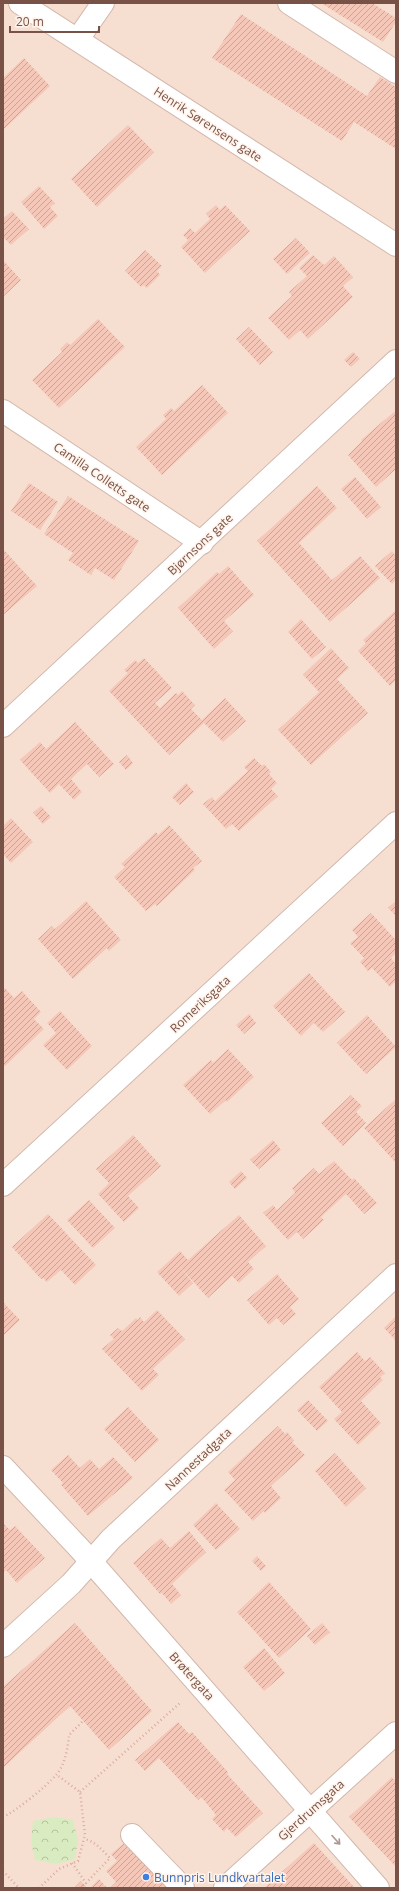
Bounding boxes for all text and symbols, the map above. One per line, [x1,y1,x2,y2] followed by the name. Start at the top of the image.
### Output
[10,8,99,34] scale bar
[16,13,44,30] text: 20 m
[151,83,266,166] street label: Henrik Sørensens gate
[50,438,154,516] street label: Camilla Colletts gate
[164,509,237,579] street label: Bjørnsons gate
[166,972,234,1036] street label: Romeriksgata
[161,1424,235,1494] street label: Nannestadgata
[166,1648,218,1704] street label: Brøtergata
[274,1776,348,1844] street label: Gjerdrumsgata
[331,1835,340,1846] one-way arrow
[154,1869,285,1886] place label: Bunnpris Lundkvartalet
[141,1872,151,1882] marker: Bunnpris Lundkvartalet

